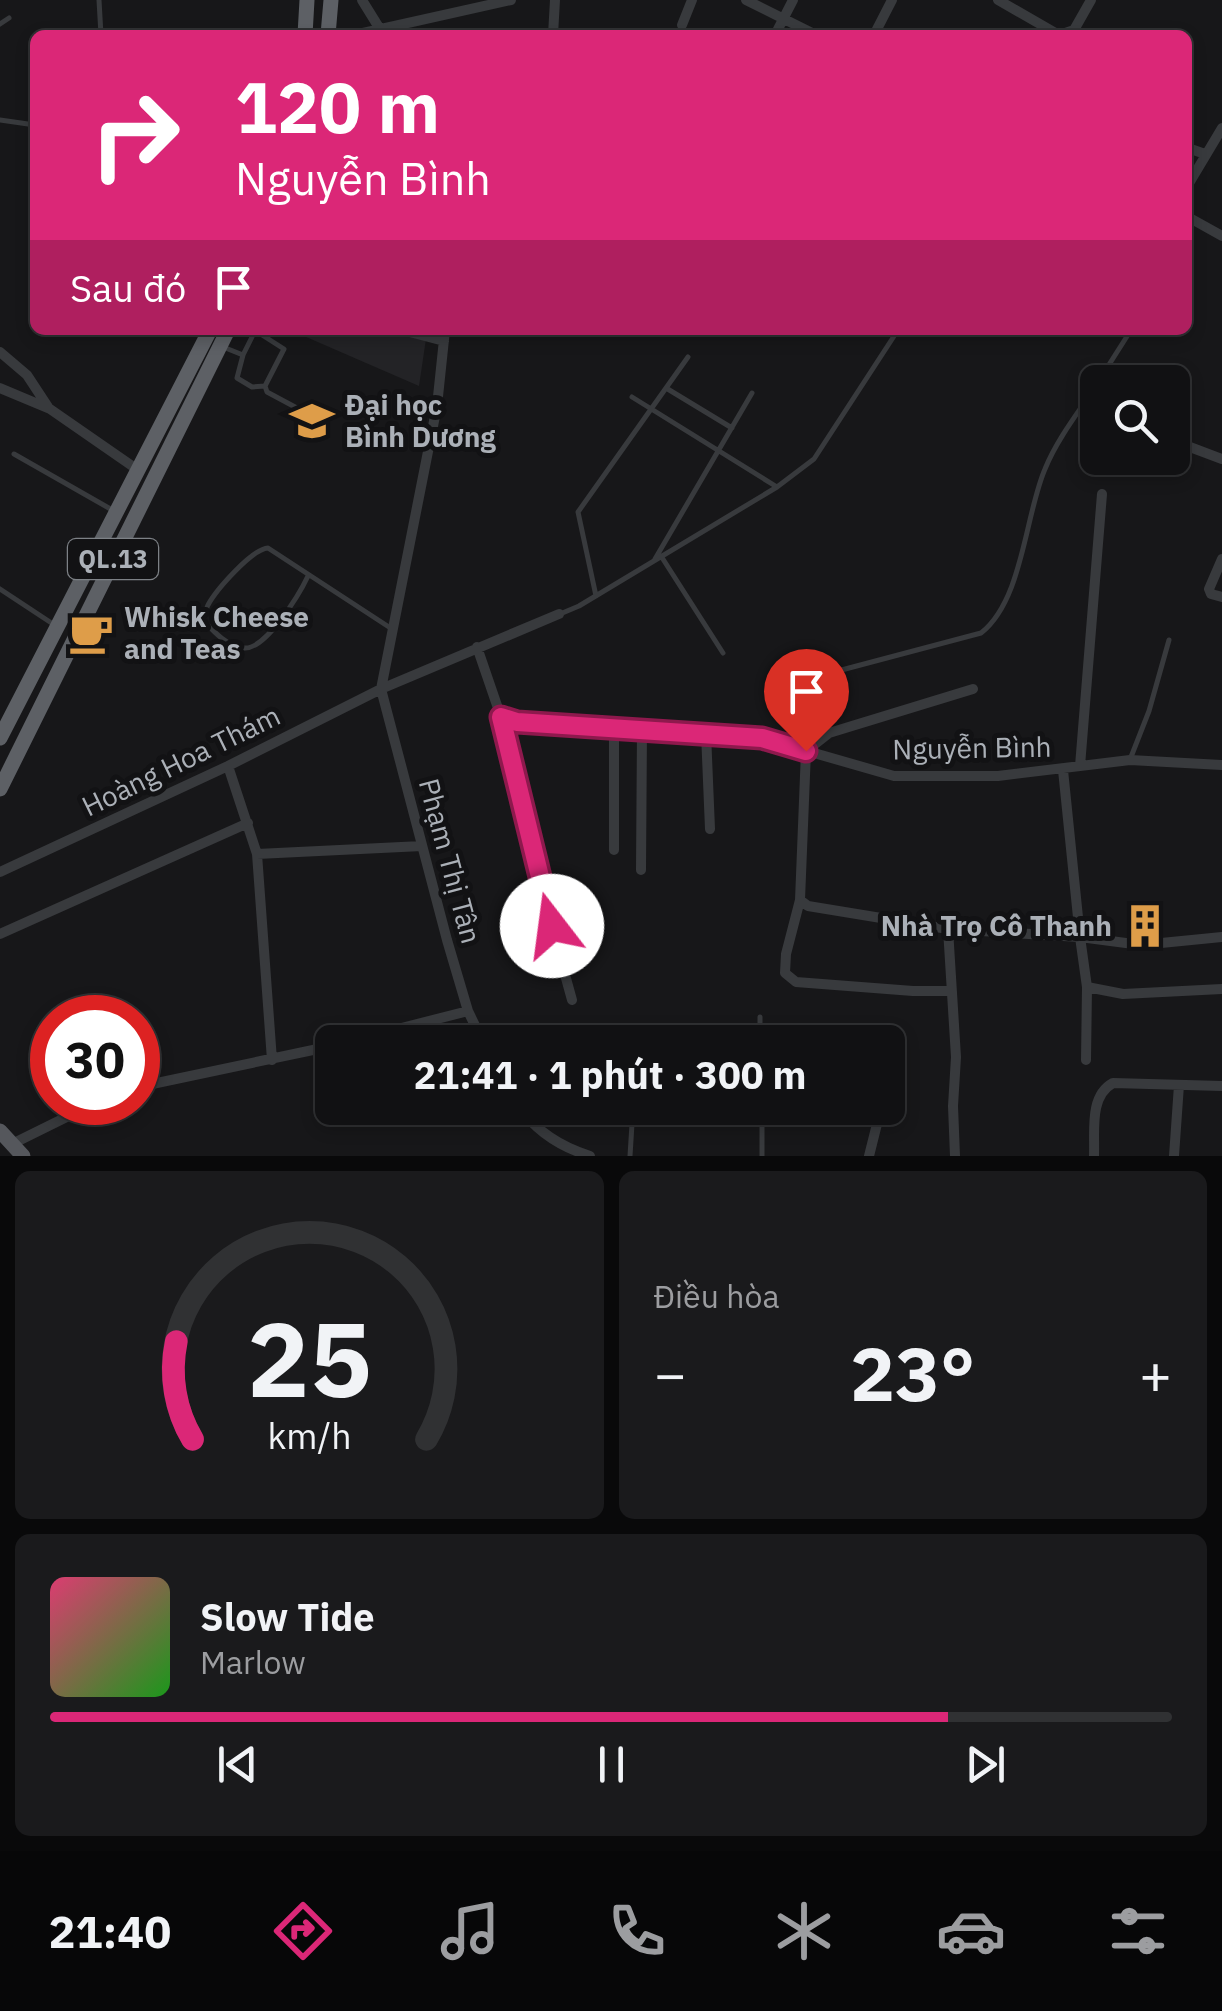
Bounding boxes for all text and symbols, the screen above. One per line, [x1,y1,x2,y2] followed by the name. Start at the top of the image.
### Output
[235,61,440,152] text: 120 m
[70,70,200,200] icon: right
[235,149,491,207] text: Nguyễn Bình
[206,260,261,315] icon: arrive
[70,263,186,312] text: Sau đó
[1080,365,1190,475] map controls
[1080,365,1190,475] button: search
[345,386,496,455] place label: Đại học Bình Dương
[288,397,336,445] school or university icon: Đại học Bình Dương
[68,539,158,579] road number: QL.13
[124,598,309,667] place label: Whisk Cheese and Teas
[67,609,115,657] cafe icon: Whisk Cheese and Teas
[764,649,849,752] pin
[779,664,834,719] icon: arrive
[76,697,286,825] street label: Hoàng Hoa Thám
[892,728,1052,767] street label: Nguyễn Bình
[411,774,490,947] street label: Phạm Thị Tân
[500,874,604,978] position arrow
[1121,902,1169,950] building icon: Nhà Trọ Cô Thanh
[881,907,1112,944] place label: Nhà Trọ Cô Thanh
[30,995,160,1125] speed limit sign: 30
[414,1050,806,1099] text: 21:41 · 1 phút · 300 m
[654,1275,780,1317] text: Điều hòa
[247,1290,372,1426] text: 25
[850,1324,975,1422] text: 23°
[654,1338,687,1409] text: −
[1139,1338,1172,1409] text: +
[267,1412,351,1459] text: km/h
[200,1592,375,1641] text: Slow Tide
[200,1641,306,1683] text: Marlow
[210,1737,265,1792] icon: previous
[584,1737,639,1792] icon: pause
[958,1737,1013,1792] icon: next
[268,1896,338,1966] icon: directions
[435,1896,505,1966] icon: music
[602,1896,672,1966] icon: phone
[769,1896,839,1966] icon: climate
[936,1896,1006,1966] icon: car
[1103,1896,1173,1966] icon: filters
[49,1902,171,1960] text: 21:40

